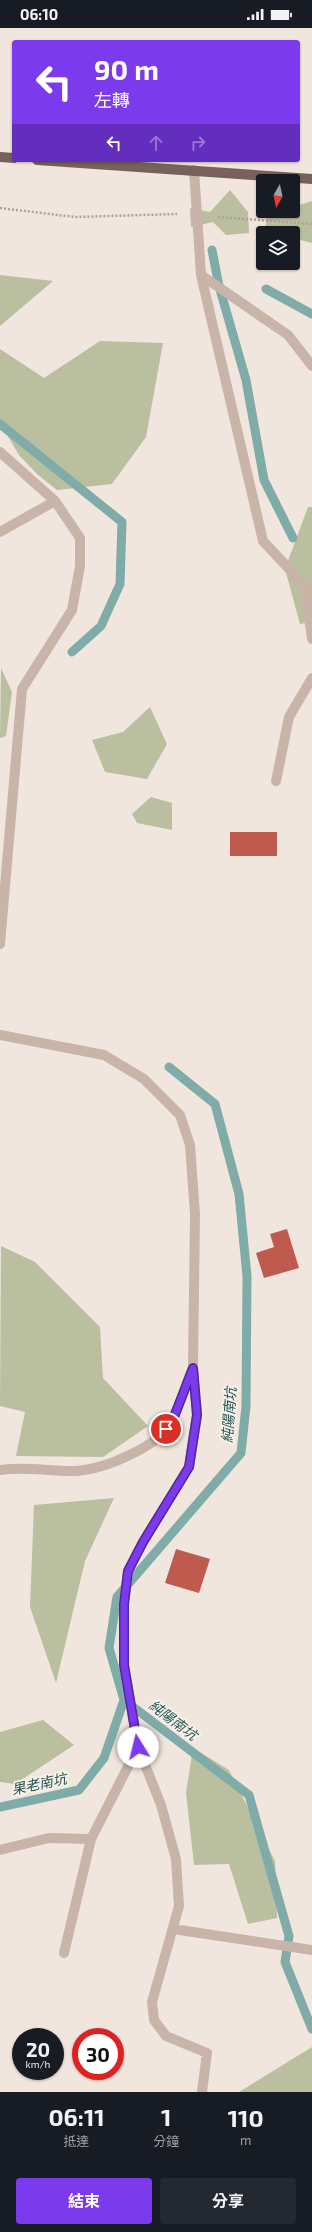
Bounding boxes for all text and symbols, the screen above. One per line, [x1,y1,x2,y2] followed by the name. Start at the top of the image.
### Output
[20,5,58,23] text: 06:10
[94,52,159,86] text: 90 m
[28,56,80,108] icon: left
[94,89,130,111] text: 左轉
[103,132,125,154] icon: left
[145,132,167,154] icon: ahead
[187,132,209,154] icon: right
[256,174,300,218] north arrow
[256,174,300,270] map controls
[256,226,300,270] button: layers
[218,1384,239,1443] water label: 純陽南坑
[149,1412,183,1446] pin
[155,1418,177,1440] icon: arrive
[146,1696,202,1744] water label: 純陽南坑
[117,1726,159,1768] position arrow
[10,1769,70,1798] water label: 果老南坑
[72,2028,124,2080] speed limit sign: 30
[26,2037,50,2061] text: 20
[26,2058,50,2070] text: km/h
[48,2102,105,2131] text: 06:11
[161,2102,171,2131] text: 1
[228,2103,264,2132] text: 110
[240,2132,251,2148] text: m
[64,2133,90,2149] text: 抵達
[153,2133,179,2149] text: 分鐘
[16,2178,152,2224] button: 結束
[160,2178,296,2224] button: 分享

